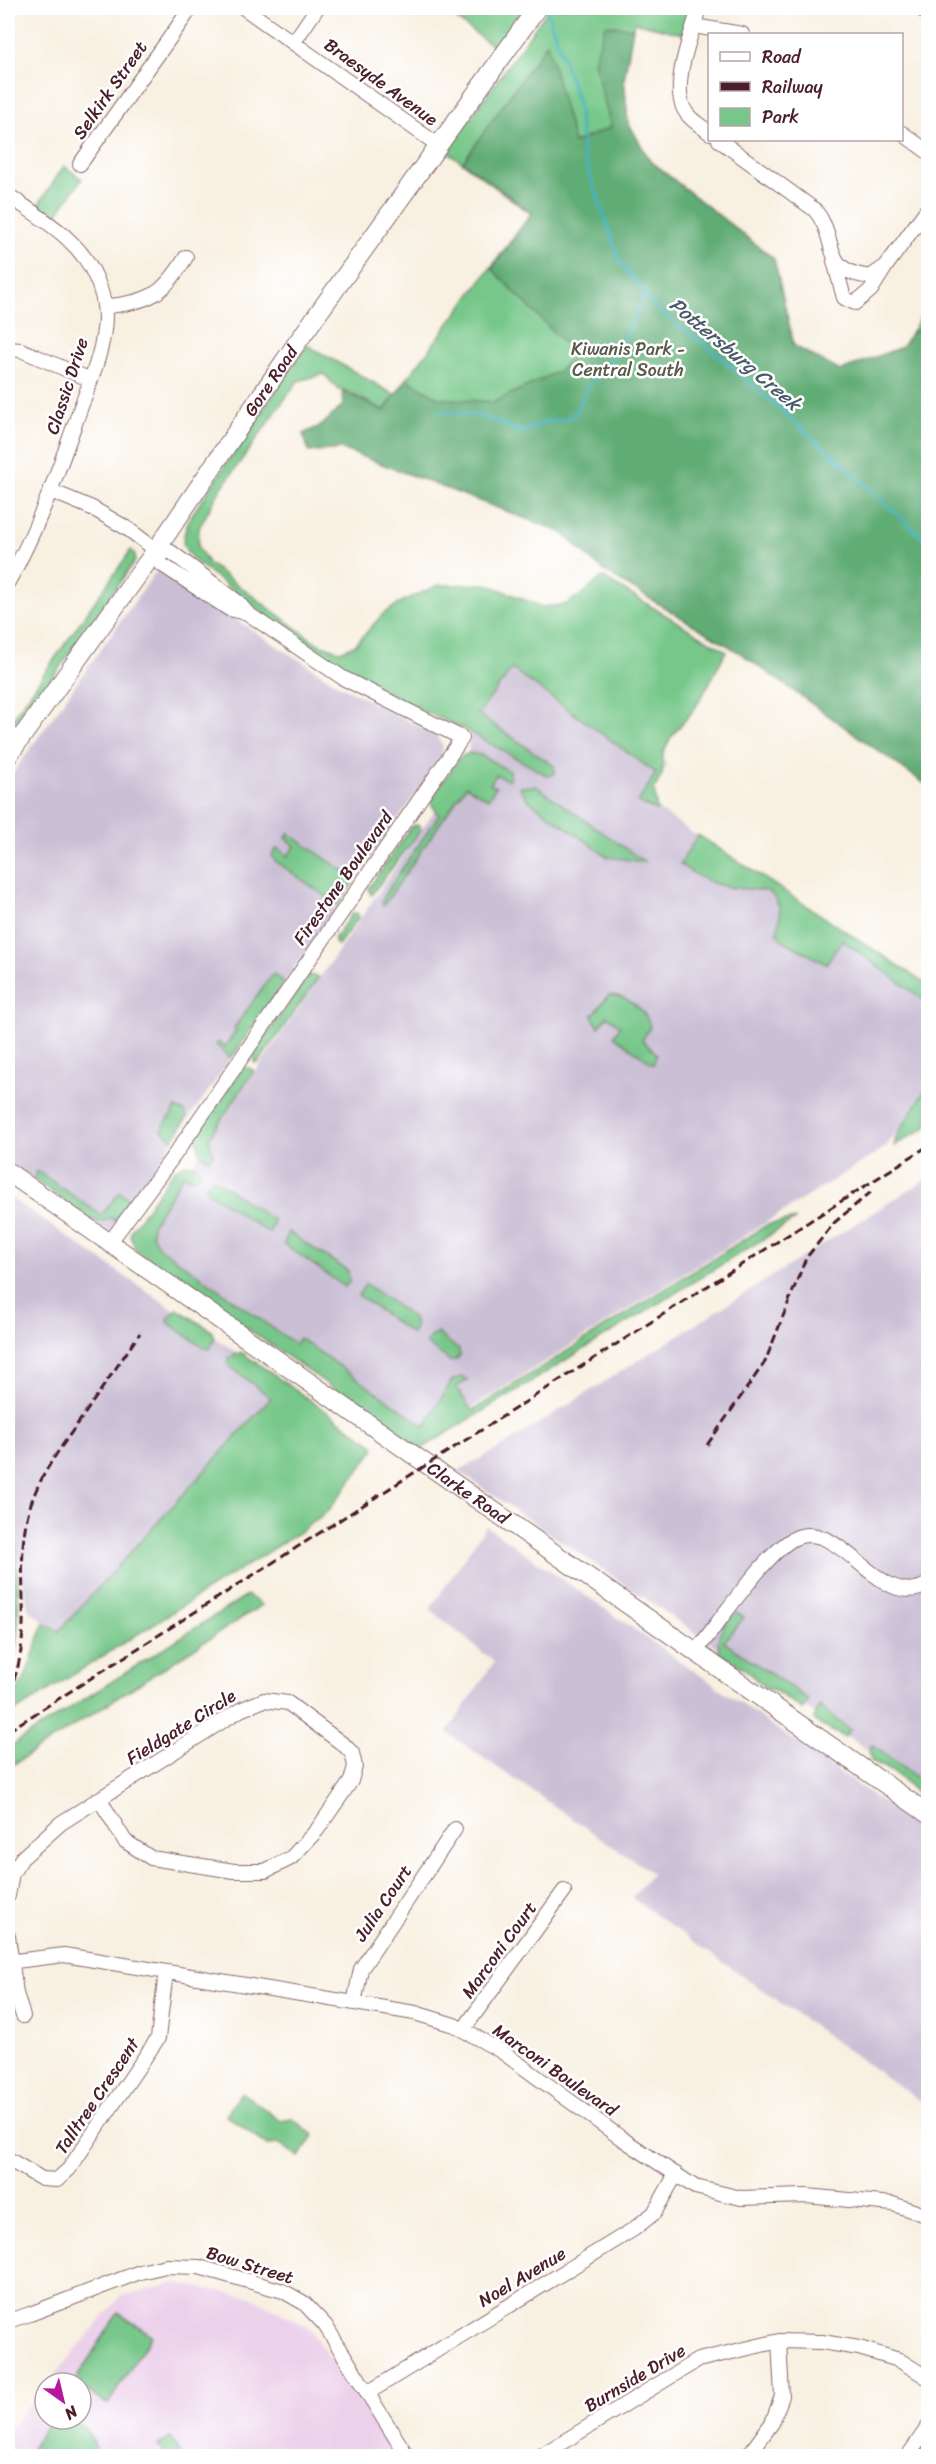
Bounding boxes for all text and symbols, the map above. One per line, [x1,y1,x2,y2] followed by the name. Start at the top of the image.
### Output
[317,29,445,135] street label: Braesyde Avenue
[708,33,903,141] legend
[64,34,156,146] street label: Selkirk Street
[762,41,802,73] text: Road
[762,71,824,103] text: Railway
[762,101,799,133] text: Park
[661,288,811,421] water label: Pottersburg Creek
[36,333,98,439] street label: Classic Drive
[571,333,685,386] park label: Kiwanis Park - Central South
[235,338,307,423] street label: Gore Road
[284,803,402,952] street label: Firestone Boulevard
[420,1453,517,1534] street label: Clarke Road
[120,1680,243,1774] street label: Fieldgate Circle
[345,1858,421,1949] street label: Julia Court
[453,1894,546,2005] street label: Marconi Court
[486,2015,626,2126] street label: Marconi Boulevard
[46,2030,149,2161] street label: Talltree Crescent
[202,2237,298,2293] street label: Bow Street
[472,2238,572,2316] street label: Noel Avenue
[578,2335,692,2421] street label: Burnside Drive
[33,2371,93,2431] north arrow
[58,2397,85,2429] text: N

